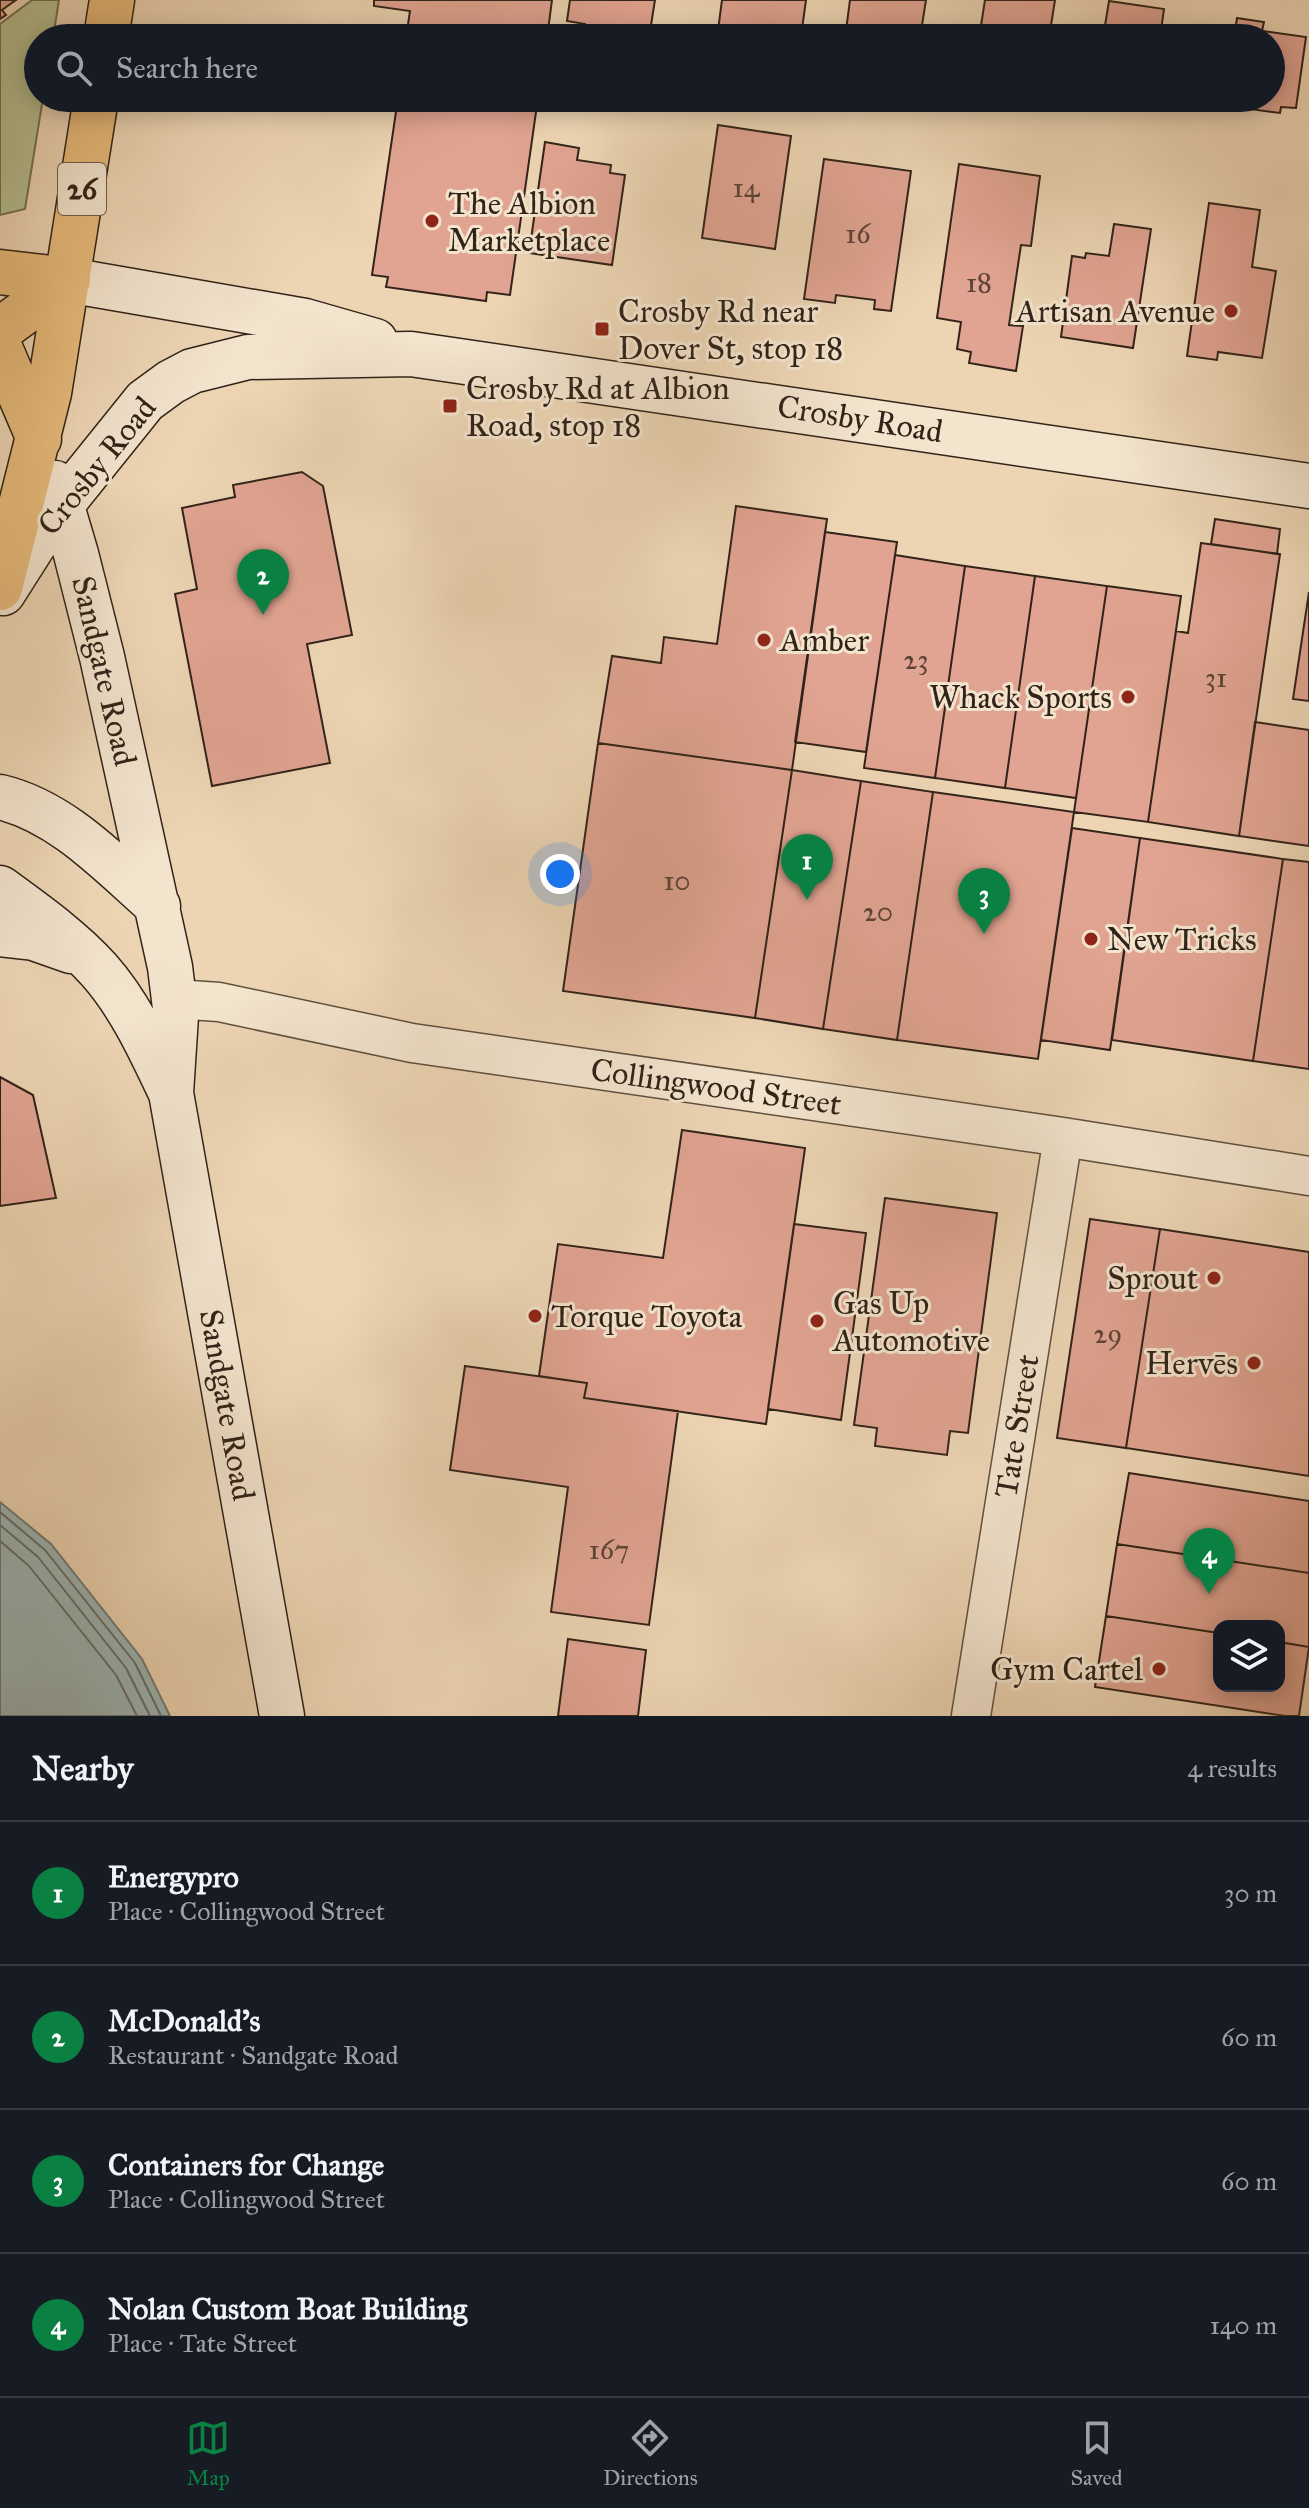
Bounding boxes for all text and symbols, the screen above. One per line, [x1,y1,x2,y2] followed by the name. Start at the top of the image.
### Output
[24,24,1285,112] search box
[52,46,96,90] icon: search
[116,50,258,86] text: Search here
[58,163,106,215] road number: 26
[733,170,761,205] house number: 14
[448,184,610,260] place label: The Albion Marketplace
[423,212,441,230] marker: The Albion Marketplace
[845,216,872,251] house number: 16
[966,265,992,300] house number: 18
[618,292,843,368] place label: Crosby Rd near Dover St, stop 18
[1014,292,1215,331] place label: Artisan Avenue
[1222,302,1240,320] marker: Artisan Avenue
[593,320,611,338] marker: Crosby Rd near Dover St, stop 18
[466,369,730,445] place label: Crosby Rd at Albion Road, stop 18
[775,387,945,451] street label: Crosby Road
[29,389,165,543] street label: Crosby Road
[441,397,459,415] marker: Crosby Rd at Albion Road, stop 18
[237,549,289,615] pin: 2
[63,572,145,770] street label: Sandgate Road
[778,621,869,660] place label: Amber
[755,631,773,649] marker: Amber
[903,642,929,677] house number: 23
[1205,660,1227,695] house number: 31
[929,678,1112,717] place label: Whack Sports
[1119,688,1137,706] marker: Whack Sports
[781,834,833,900] pin: 1
[540,854,580,894] your location
[663,863,691,898] house number: 10
[958,868,1010,934] pin: 3
[863,894,893,929] house number: 20
[1107,920,1257,959] place label: New Tricks
[1082,930,1100,948] marker: New Tricks
[588,1050,844,1124] street label: Collingwood Street
[1107,1259,1198,1298] place label: Sprout
[1205,1269,1223,1287] marker: Sprout
[831,1284,990,1360] place label: Gas Up Automotive
[551,1297,743,1336] place label: Torque Toyota
[191,1306,263,1504] street label: Sandgate Road
[526,1307,544,1325] marker: Torque Toyota
[808,1312,826,1330] marker: Gas Up Automotive
[1094,1316,1122,1351] house number: 29
[1145,1344,1238,1383] place label: Hervēs
[986,1352,1048,1500] street label: Tate Street
[1245,1354,1263,1372] marker: Hervēs
[1183,1528,1235,1594] pin: 4
[589,1532,629,1567] house number: 167
[1213,1620,1285,1692] map controls
[1213,1620,1285,1692] button: layers
[990,1650,1143,1689] place label: Gym Cartel
[1150,1660,1168,1678] marker: Gym Cartel
[32,1748,134,1789] text: Nearby
[1188,1752,1277,1784] text: 4 results
[108,1859,239,1895] text: Energypro
[53,1877,63,1909] text: 1
[1224,1877,1277,1909] text: 30 m
[108,1895,385,1927] text: Place · Collingwood Street
[108,2003,260,2039] text: McDonald's
[52,2021,64,2053] text: 2
[1221,2021,1277,2053] text: 60 m
[108,2039,398,2071] text: Restaurant · Sandgate Road
[108,2147,384,2183] text: Containers for Change
[53,2165,63,2197] text: 3
[1221,2165,1277,2197] text: 60 m
[108,2183,385,2215] text: Place · Collingwood Street
[108,2291,467,2327] text: Nolan Custom Boat Building
[51,2309,65,2341] text: 4
[1210,2309,1277,2341] text: 140 m
[108,2327,297,2359] text: Place · Tate Street
[186,2416,230,2491] tab: Map
[603,2416,698,2491] tab: Directions
[1070,2416,1123,2491] tab: Saved

